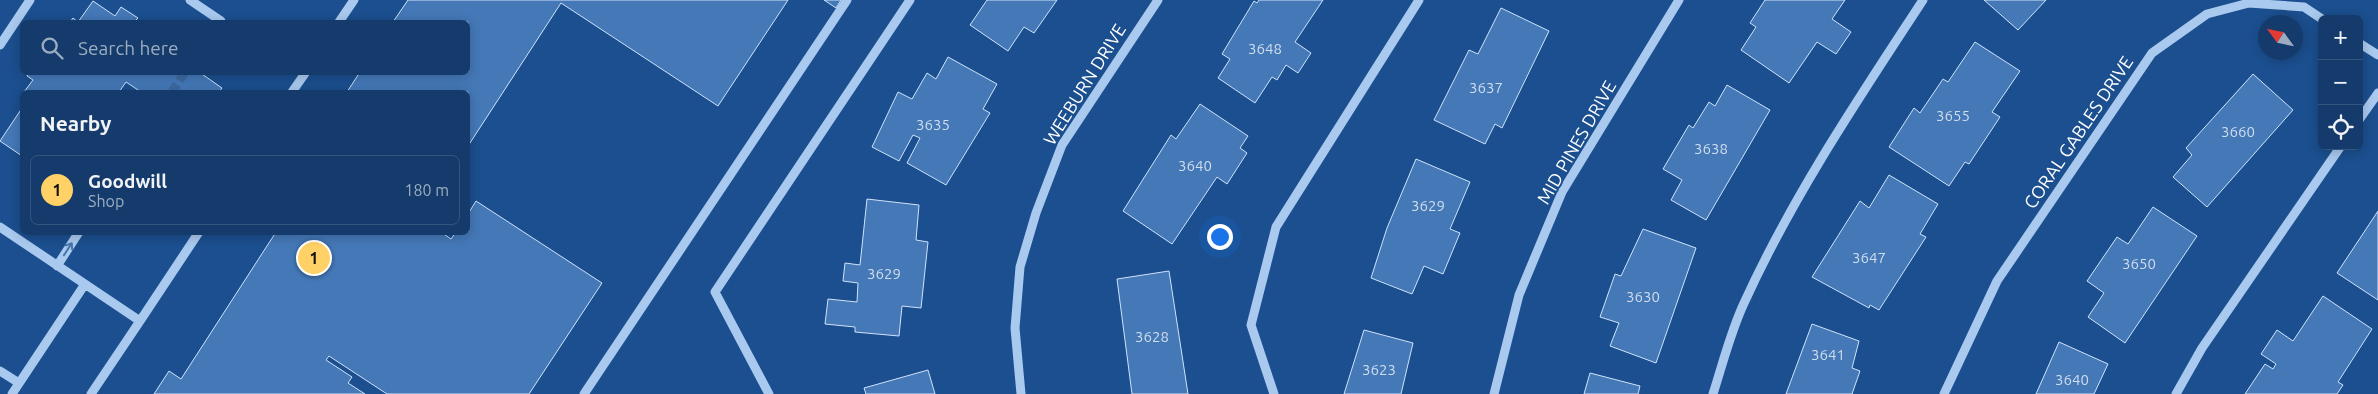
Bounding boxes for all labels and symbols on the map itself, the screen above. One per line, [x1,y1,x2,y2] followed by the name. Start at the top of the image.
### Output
[2258,15,2303,60] north arrow
[1039,20,1129,148] street label: WEEBURN DRIVE
[1248,40,1282,57] house number: 3648
[2020,52,2136,212] street label: CORAL GABLES DRIVE
[1533,77,1619,207] street label: MID PINES DRIVE
[1469,79,1503,96] house number: 3637
[1936,107,1970,124] house number: 3655
[916,116,950,133] house number: 3635
[2221,123,2255,140] house number: 3660
[1694,140,1728,157] house number: 3638
[1178,157,1212,174] house number: 3640
[1411,197,1445,214] house number: 3629
[1207,224,1233,250] your location
[298,239,330,277] pin: 1
[63,242,74,256] one-way arrow
[1852,249,1886,266] house number: 3647
[2122,255,2156,272] house number: 3650
[867,265,901,282] house number: 3629
[1626,288,1660,305] house number: 3630
[1135,328,1169,345] house number: 3628
[1811,346,1845,363] house number: 3641
[1362,361,1396,378] house number: 3623
[2055,371,2089,388] house number: 3640

